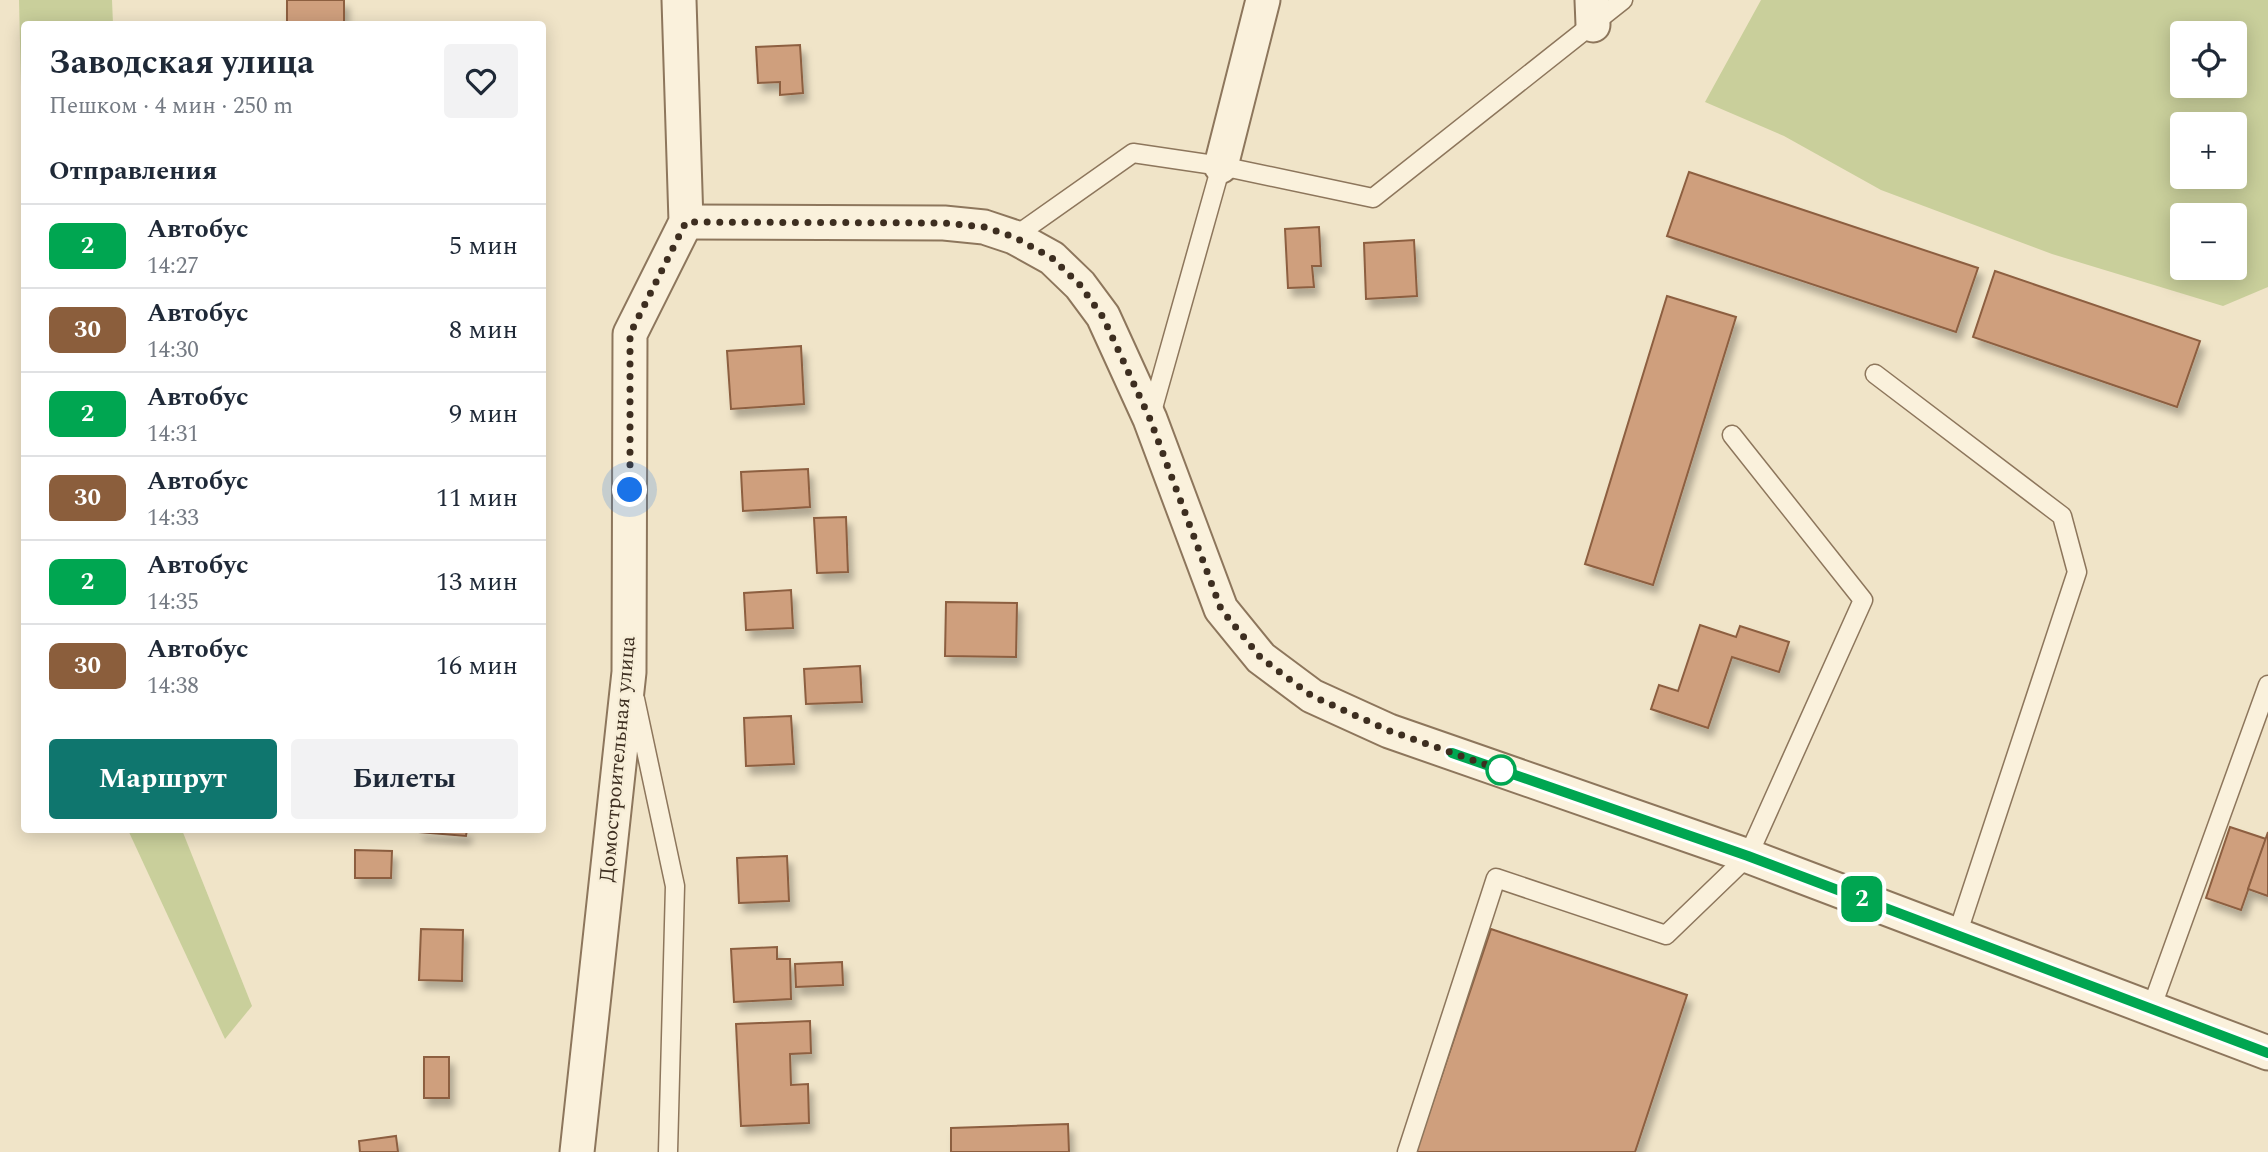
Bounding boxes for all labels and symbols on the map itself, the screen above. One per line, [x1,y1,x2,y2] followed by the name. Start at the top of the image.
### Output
[612,472,647,507] your location
[591,634,645,884] street label: Домостроительная улица
[1486,755,1516,785] unlabelled marker
[1839,876,1885,922] line badge: 2

